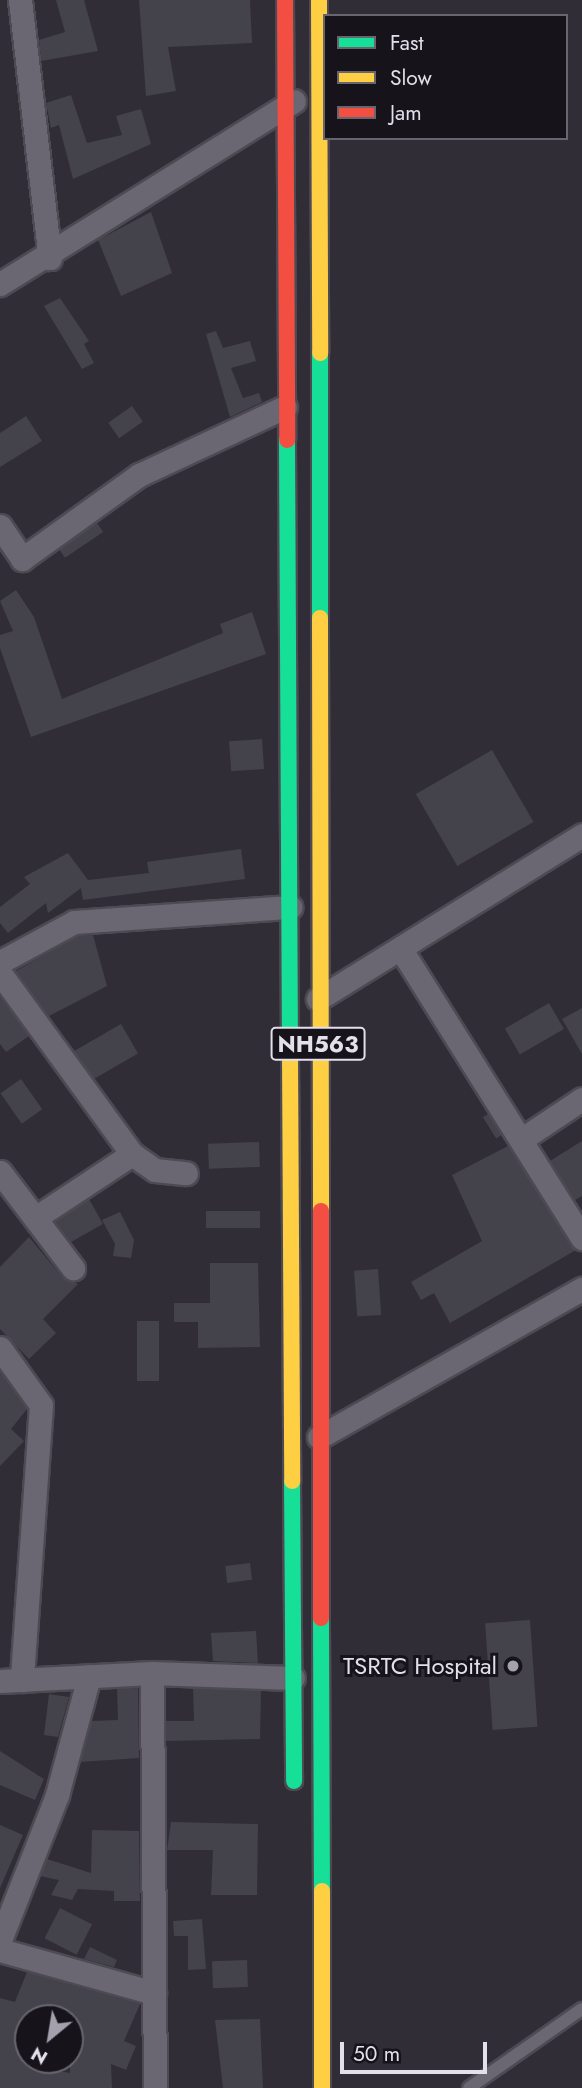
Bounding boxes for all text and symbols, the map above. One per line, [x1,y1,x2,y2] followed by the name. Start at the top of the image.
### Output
[323,14,568,140] legend
[390,28,423,58] text: Fast
[390,63,432,93] text: Slow
[390,98,422,128] text: Jam
[269,1024,367,1064] road number: NH563
[343,1652,497,1680] place label: TSRTC Hospital
[503,1656,523,1676] marker: TSRTC Hospital
[14,2004,84,2074] north arrow
[344,2028,491,2072] scale bar
[353,2039,400,2069] text: 50 m
[26,2040,53,2071] text: N

